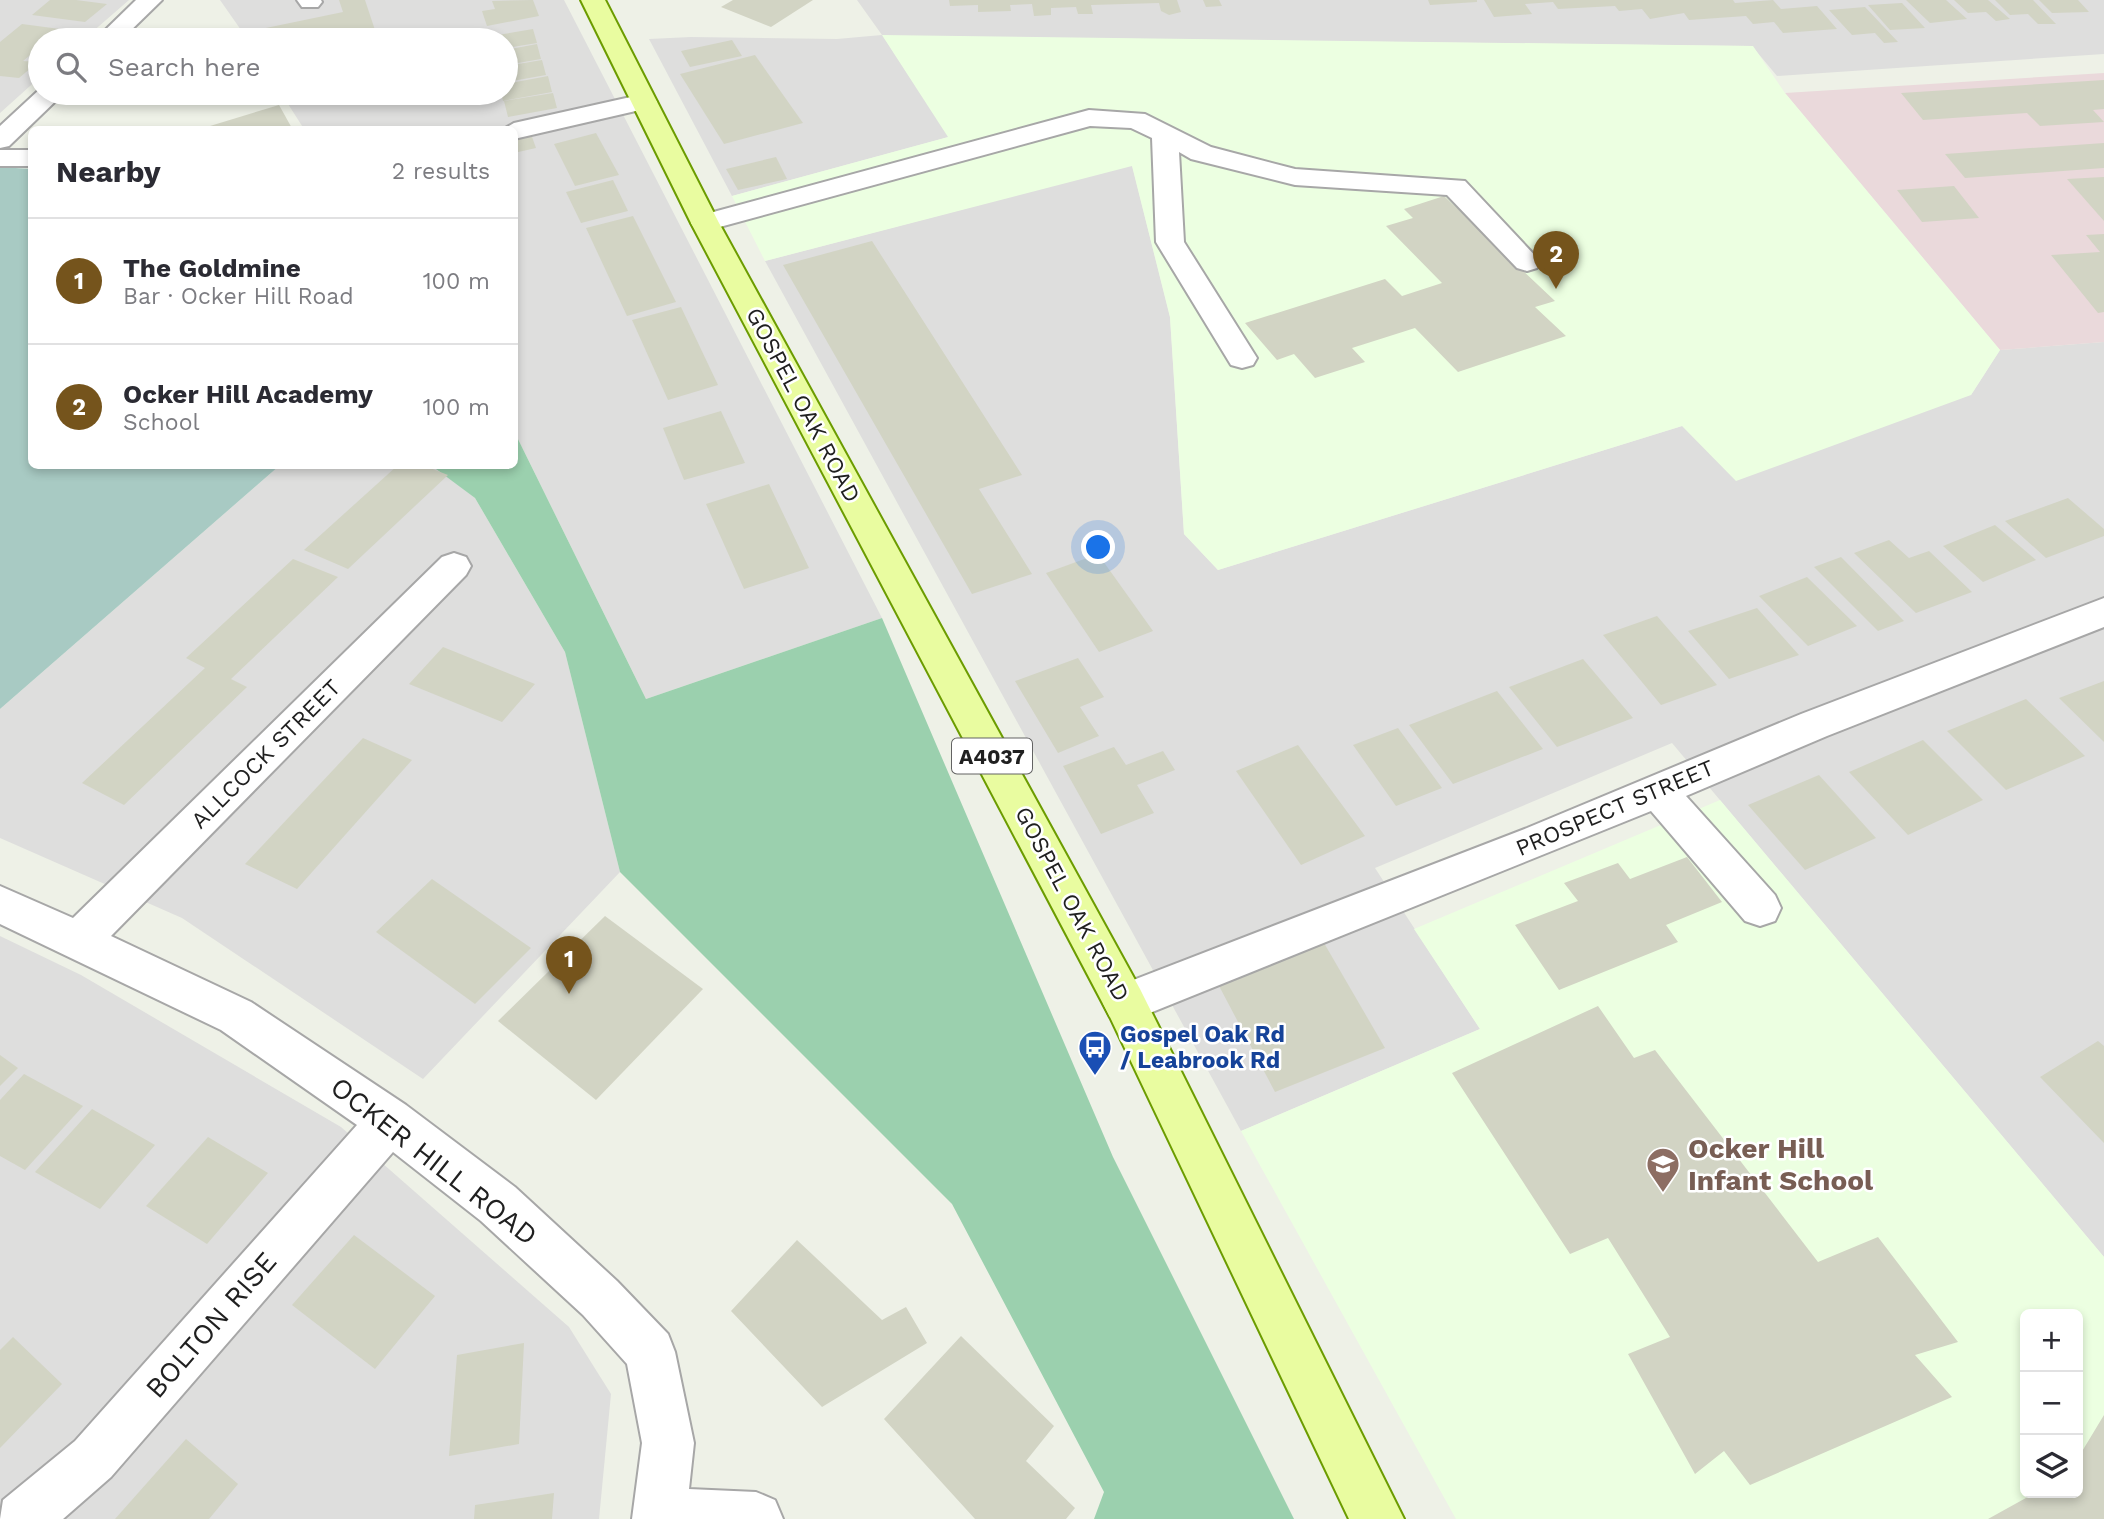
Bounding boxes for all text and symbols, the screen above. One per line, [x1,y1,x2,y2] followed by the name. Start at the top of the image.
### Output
[28,28,518,105] search box
[52,48,90,86] icon: search
[108,52,260,82] text: Search here
[56,154,161,189] text: Nearby
[392,158,490,185] text: 2 results
[1533,231,1579,289] pin: 2
[123,253,301,283] text: The Goldmine
[74,268,84,295] text: 1
[423,268,490,295] text: 100 m
[123,283,354,310] text: Bar · Ocker Hill Road
[740,303,866,507] street label: GOSPEL OAK ROAD
[123,379,373,409] text: Ocker Hill Academy
[72,394,86,421] text: 2
[423,394,490,421] text: 100 m
[123,409,200,436] text: School
[1081,530,1115,564] your location
[186,674,346,834] street label: ALLCOCK STREET
[952,738,1032,774] road number: A4037
[1512,754,1718,862] street label: PROSPECT STREET
[1009,802,1135,1006] street label: GOSPEL OAK ROAD
[546,936,592,994] pin: 1
[1120,1021,1285,1074] place label: Gospel Oak Rd / Leabrook Rd
[1076,1028,1114,1077] bus stop icon: Gospel Oak Rd / Leabrook Rd
[324,1070,544,1252] street label: OCKER HILL ROAD
[1688,1132,1874,1197] place label: Ocker Hill Infant School
[1644,1145,1682,1194] school or university icon: Ocker Hill Infant School
[139,1245,283,1405] street label: BOLTON RISE
[2020,1309,2083,1498] map controls
[2020,1309,2083,1372] button: +
[2020,1372,2083,1435] button: −
[2020,1435,2083,1498] button: layers

